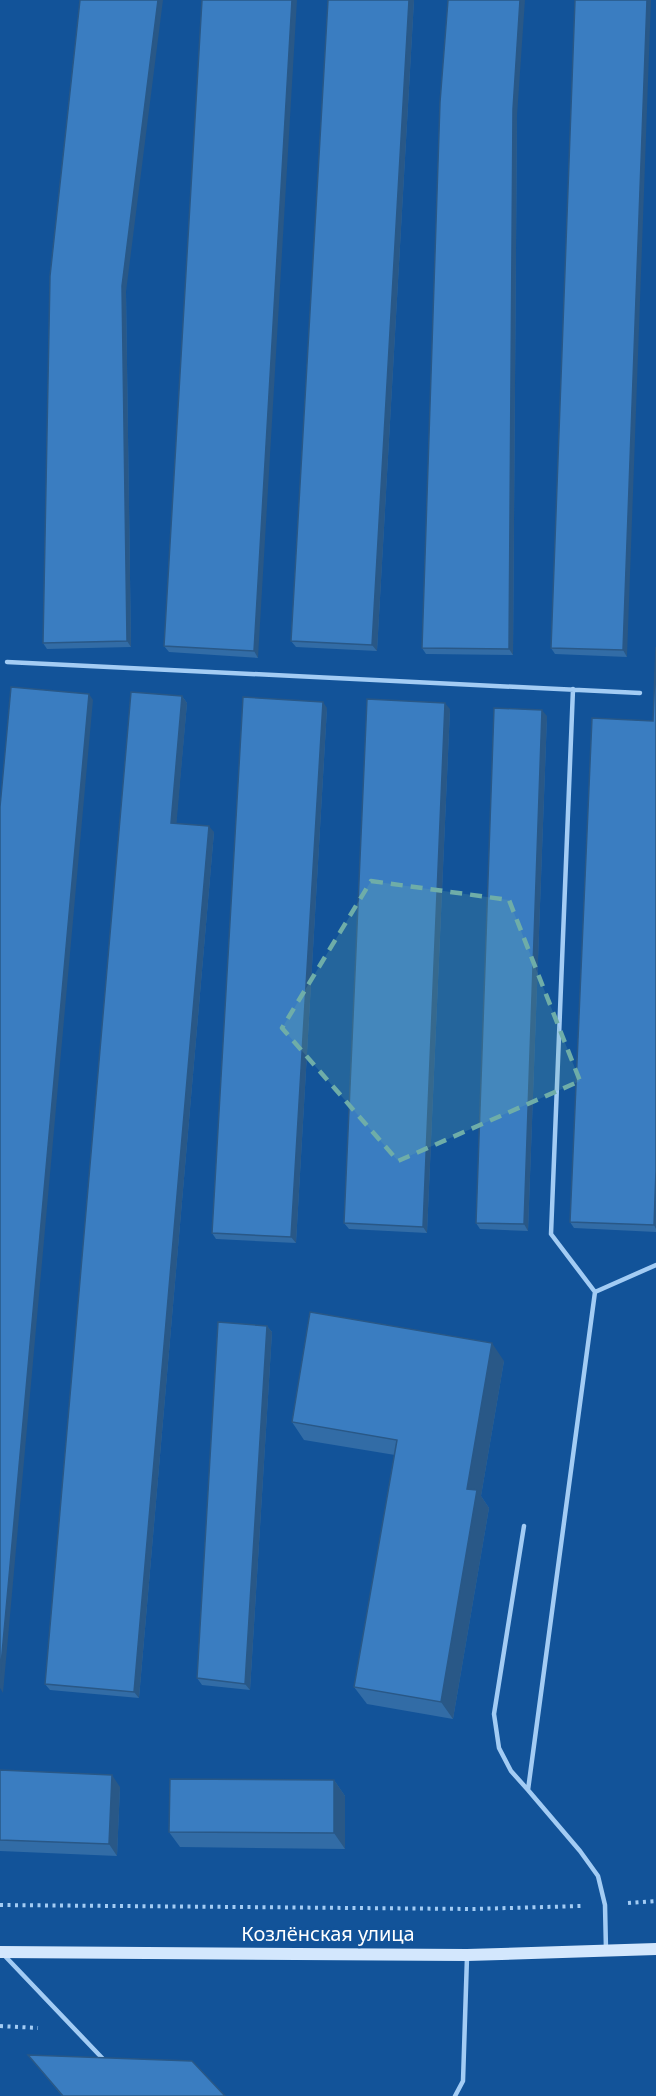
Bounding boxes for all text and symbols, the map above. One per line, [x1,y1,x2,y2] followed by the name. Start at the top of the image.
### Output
[241,1920,415,1947] street label: Козлёнская улица

